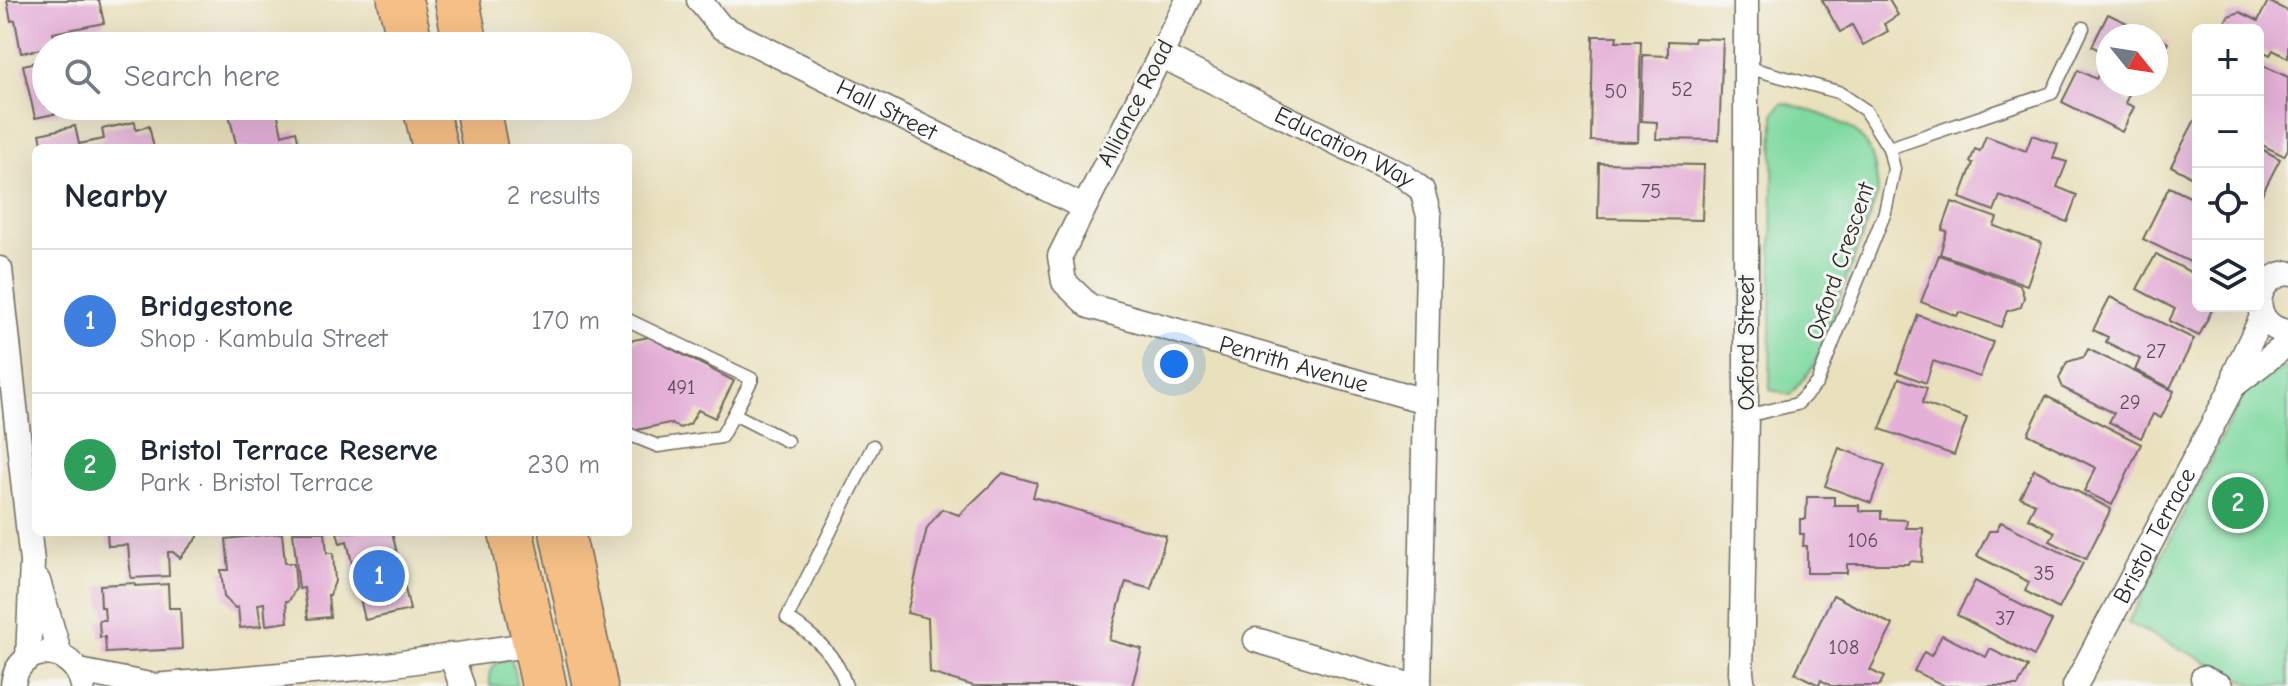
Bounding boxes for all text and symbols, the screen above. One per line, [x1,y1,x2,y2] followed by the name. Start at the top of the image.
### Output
[2096,24,2168,96] north arrow
[2192,24,2264,312] map controls
[2192,24,2264,96] button: +
[32,32,632,120] search box
[1091,35,1179,171] street label: Alliance Road
[60,54,104,98] icon: search
[124,59,280,94] text: Search here
[832,73,943,147] street label: Hall Street
[1671,78,1693,101] house number: 52
[1604,80,1628,103] house number: 50
[2192,96,2264,168] button: −
[1270,100,1420,193] street label: Education Way
[2192,168,2264,240] button: locate
[64,176,167,216] text: Nearby
[1800,177,1880,343] street label: Oxford Crescent
[1641,180,1661,203] house number: 75
[507,181,600,211] text: 2 results
[2192,240,2264,312] button: layers
[1732,274,1760,411] street label: Oxford Street
[140,289,293,324] text: Bridgestone
[85,306,95,336] text: 1
[531,306,600,336] text: 170 m
[140,324,387,354] text: Shop · Kambula Street
[1216,330,1372,398] street label: Penrith Avenue
[2146,340,2166,363] house number: 27
[1154,344,1194,384] your location
[667,376,695,399] house number: 491
[2119,391,2141,414] house number: 29
[140,433,438,468] text: Bristol Terrace Reserve
[84,450,96,480] text: 2
[527,450,600,480] text: 230 m
[2107,463,2201,608] street label: Bristol Terrace
[140,468,373,498] text: Park · Bristol Terrace
[2212,473,2264,533] pin: 2
[1848,529,1878,552] house number: 106
[353,546,405,606] pin: 1
[2034,562,2054,585] house number: 35
[1995,607,2015,630] house number: 37
[1829,636,1859,659] house number: 108

